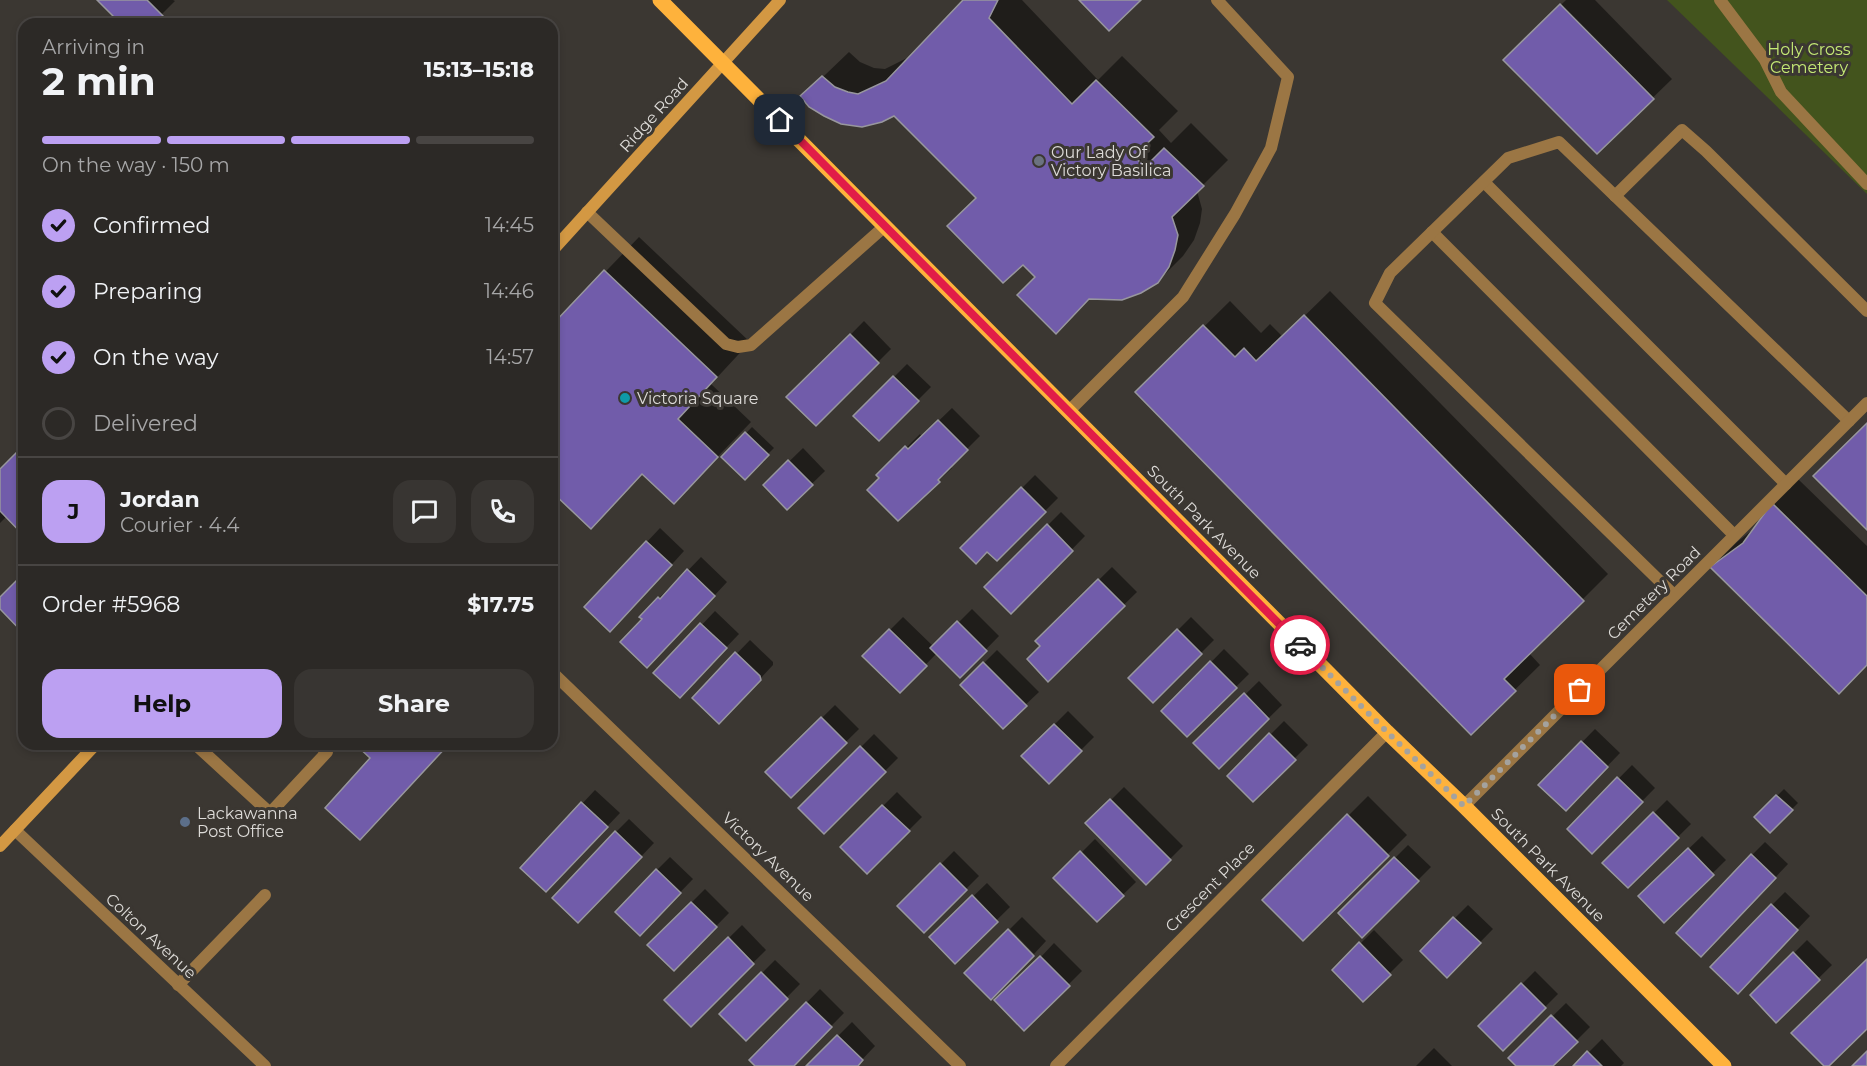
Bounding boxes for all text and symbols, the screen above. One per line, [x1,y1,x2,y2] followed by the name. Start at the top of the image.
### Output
[42,35,145,59] text: Arriving in
[1767,40,1851,77] park label: Holy Cross Cemetery
[424,56,534,83] text: 15:13–15:18
[42,57,156,105] text: 2 min
[616,74,692,156] street label: Ridge Road
[754,94,805,145] pin
[763,103,796,136] icon: home
[1051,143,1171,180] place label: Our Lady Of Victory Basilica
[42,153,230,177] text: On the way · 150 m
[1032,154,1046,168] marker: Our Lady Of Victory Basilica
[42,209,75,242] icon: check
[93,212,210,239] text: Confirmed
[485,213,534,237] text: 14:45
[42,275,75,308] icon: check
[93,278,202,305] text: Preparing
[484,279,534,303] text: 14:46
[42,341,75,374] icon: check
[93,344,218,371] text: On the way
[486,345,534,369] text: 14:57
[637,389,759,408] place label: Victoria Square
[618,391,632,405] marker: Victoria Square
[93,410,198,437] text: Delivered
[1143,461,1265,583] street label: South Park Avenue
[393,480,456,543] button: chat
[471,480,534,543] button: phone
[120,486,200,513] text: Jordan
[68,498,79,525] text: J
[120,513,239,537] text: Courier · 4.4
[1603,542,1705,644] street label: Cemetery Road
[42,591,180,618] text: Order #5968
[467,591,534,618] text: $17.75
[1270,615,1330,675] courier
[1284,629,1317,662] icon: car
[1554,664,1605,715] pin
[42,669,282,738] button: Help
[294,669,534,738] button: Share
[1563,673,1596,706] icon: bag
[197,804,298,841] place label: Lackawanna Post Office
[1487,804,1609,926] street label: South Park Avenue
[718,808,818,906] street label: Victory Avenue
[178,815,192,829] marker: Lackawanna Post Office
[1161,838,1259,936] street label: Crescent Place
[102,889,200,983] street label: Colton Avenue

